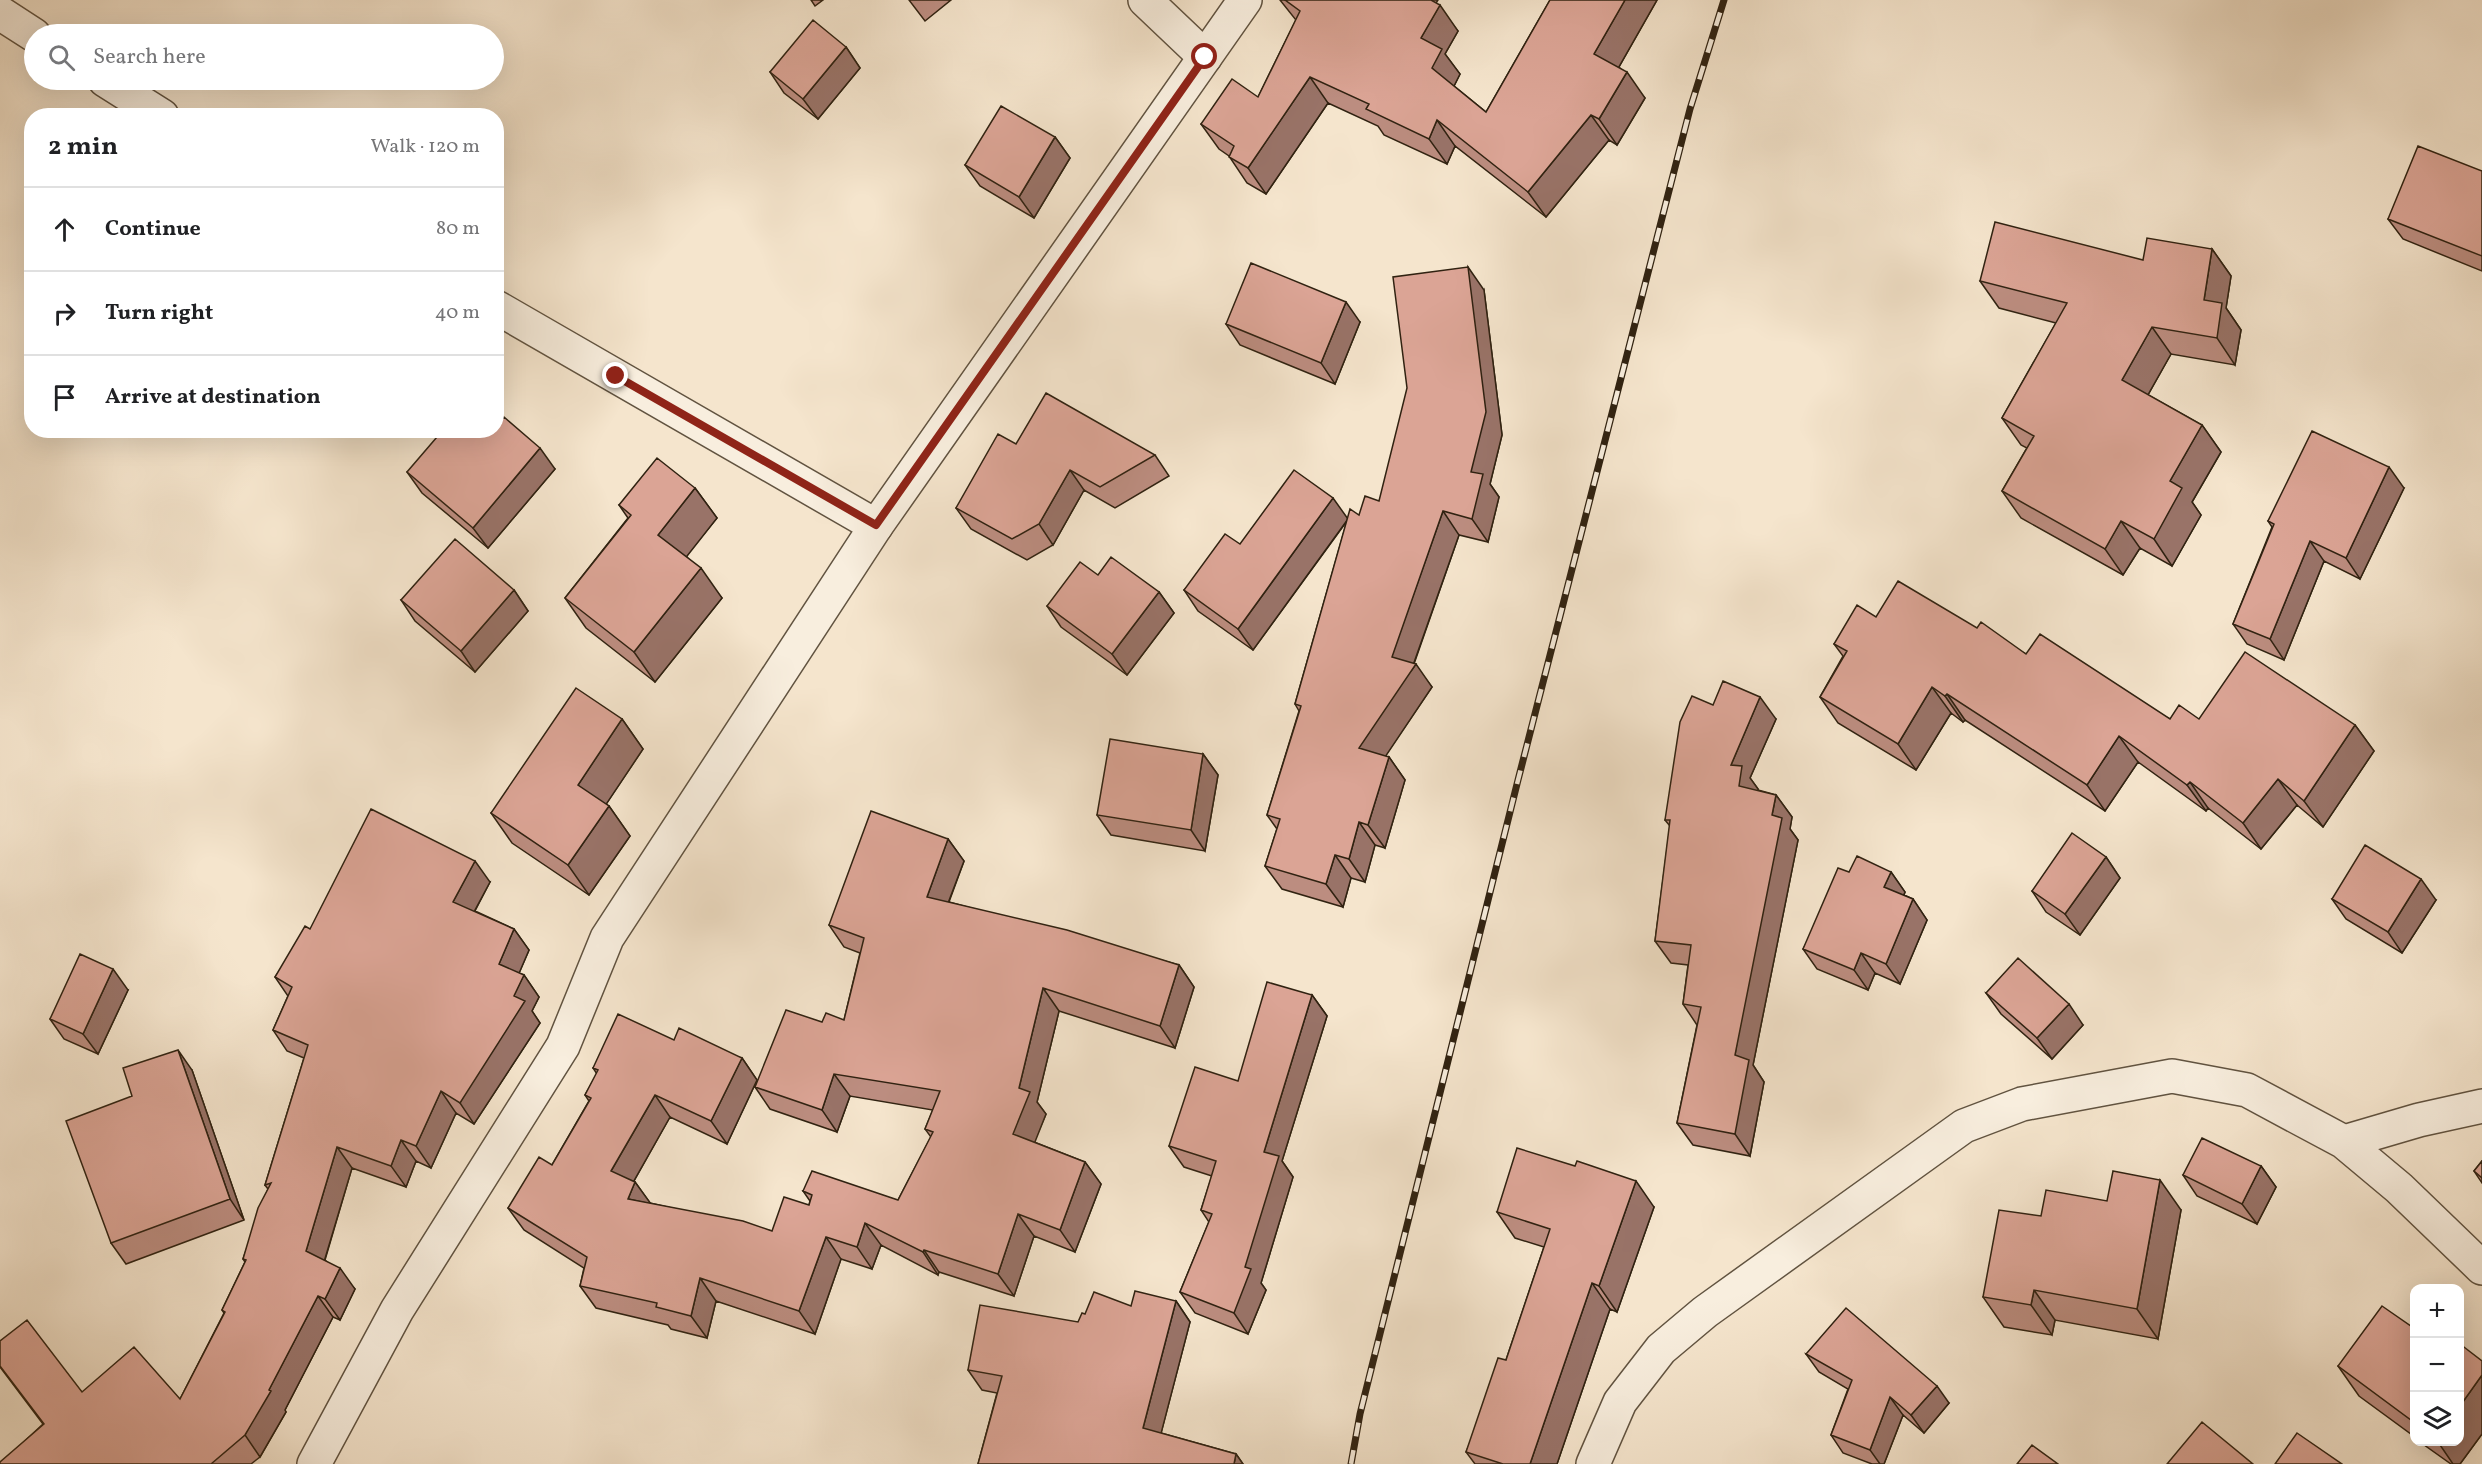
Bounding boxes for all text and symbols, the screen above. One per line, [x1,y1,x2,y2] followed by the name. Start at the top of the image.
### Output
[24,24,504,90] search box
[45,41,78,74] icon: search
[93,42,206,73] text: Search here
[1191,43,1217,69] route start
[48,129,118,165] text: 2 min
[371,133,480,161] text: Walk · 120 m
[48,213,81,246] icon: ahead
[105,214,201,245] text: Continue
[436,215,480,243] text: 80 m
[48,297,81,330] icon: right
[105,298,213,329] text: Turn right
[435,299,480,327] text: 40 m
[602,362,628,388] route end
[48,381,81,414] icon: arrive
[105,382,321,413] text: Arrive at destination
[2410,1284,2464,1446] map controls
[2410,1284,2464,1338] button: +
[2410,1338,2464,1392] button: −
[2410,1392,2464,1446] button: layers

